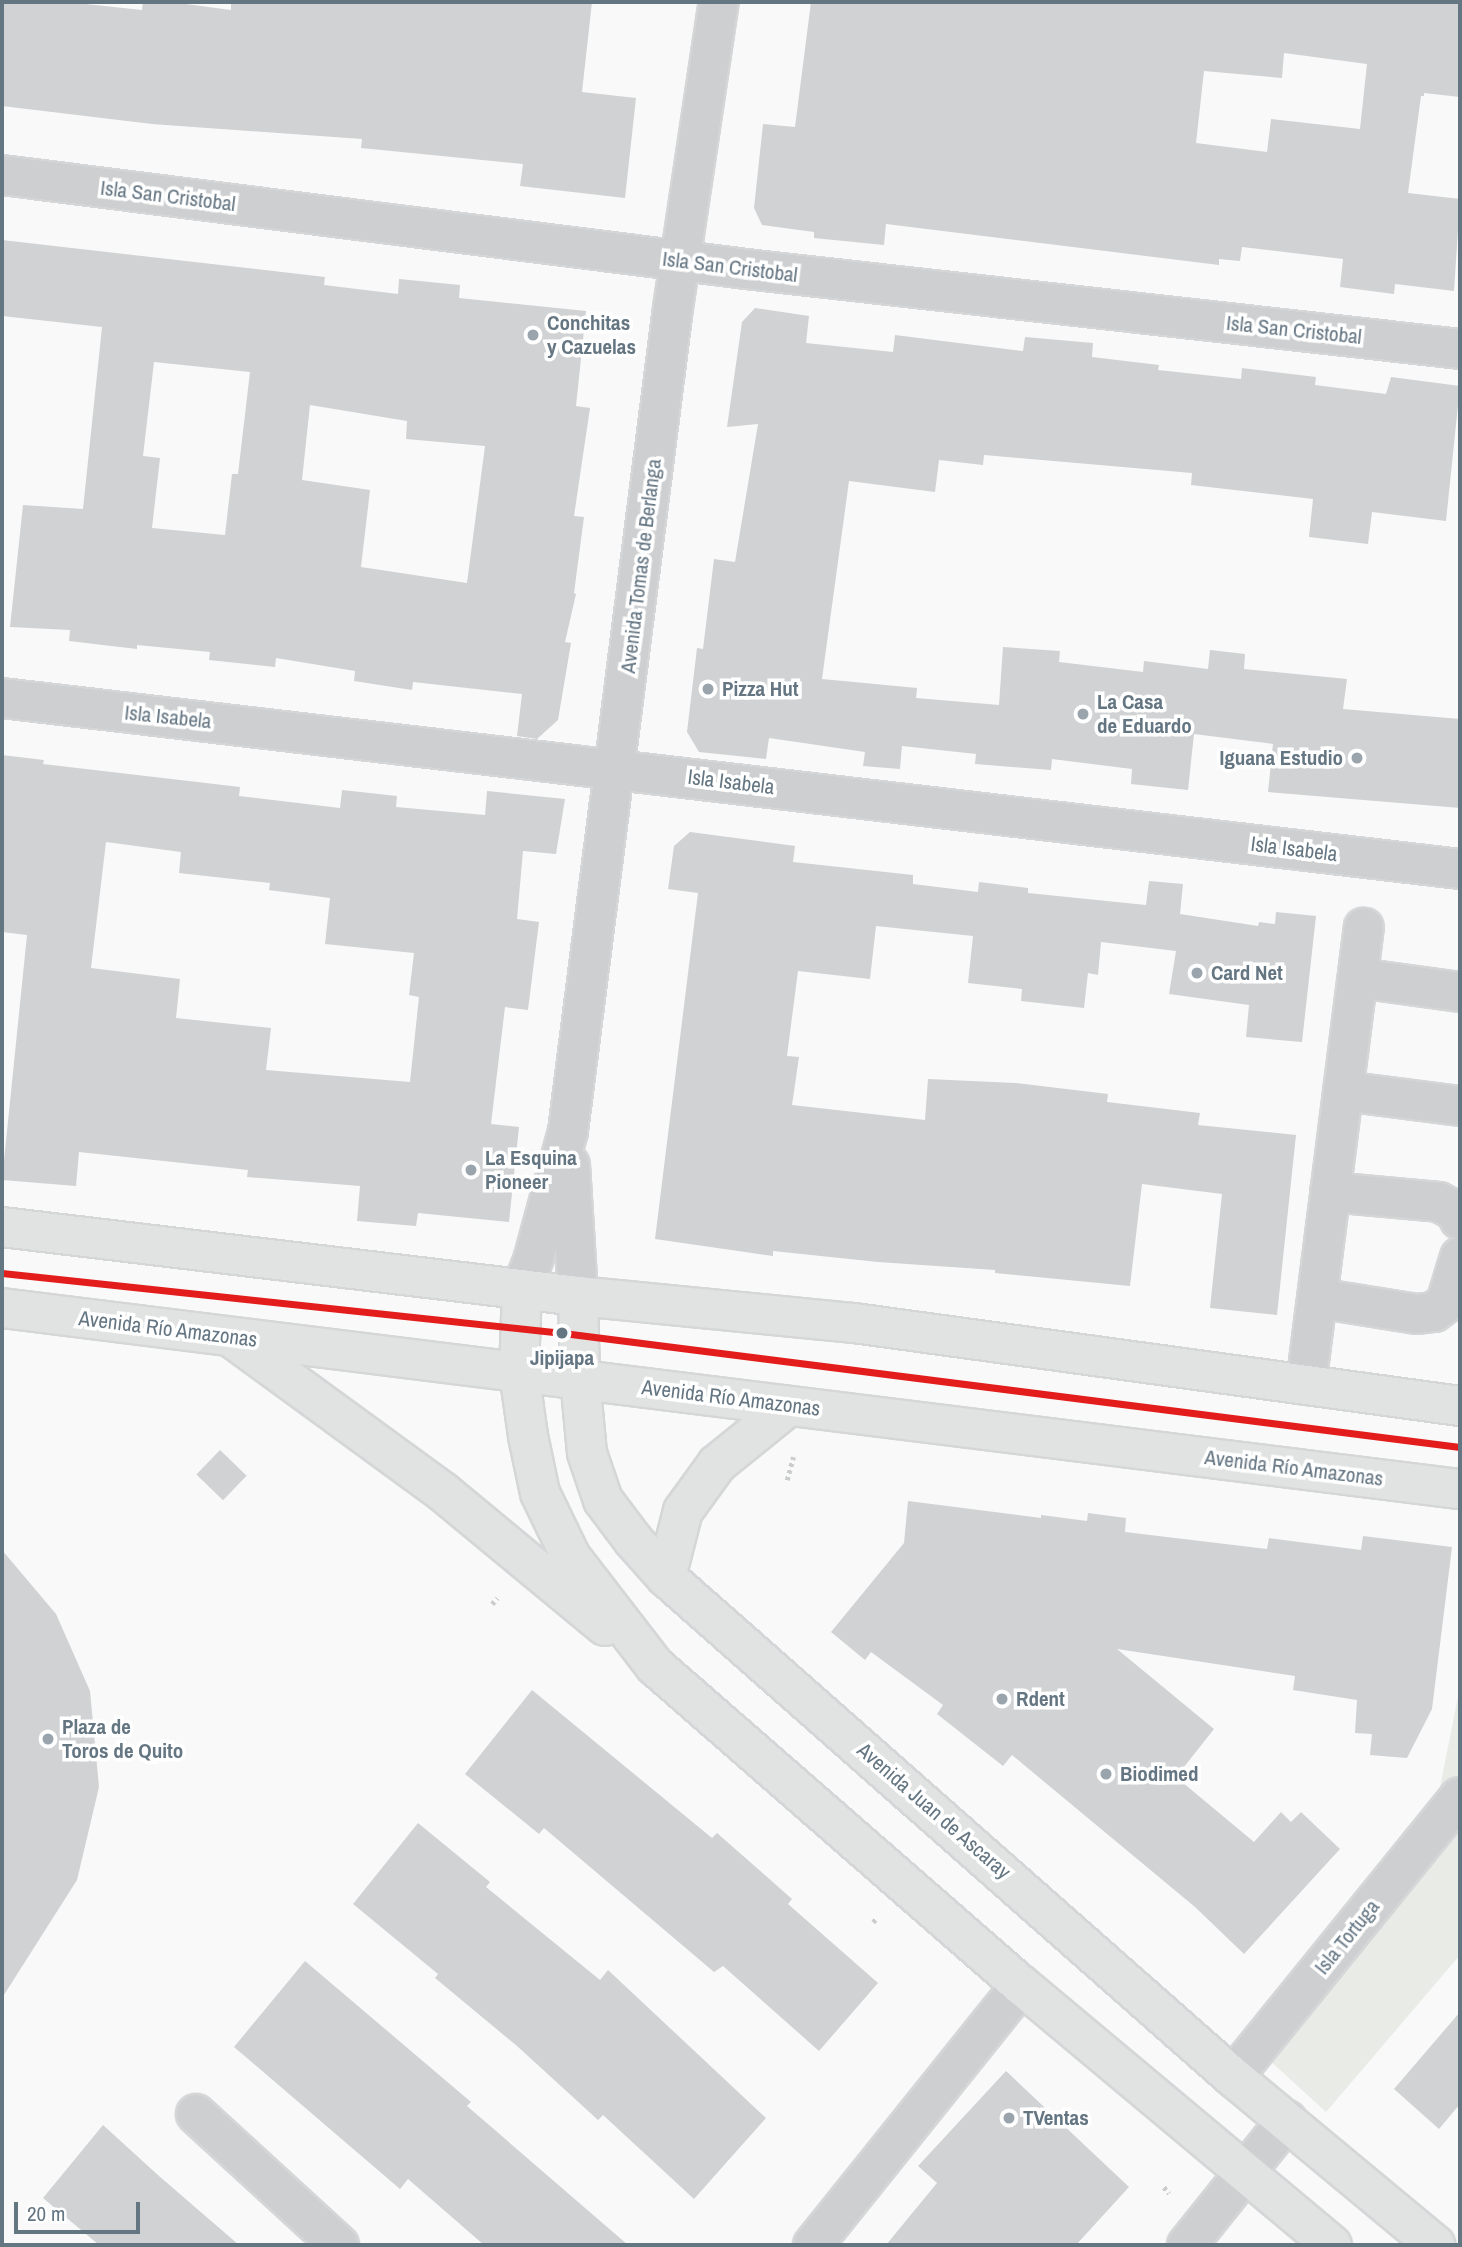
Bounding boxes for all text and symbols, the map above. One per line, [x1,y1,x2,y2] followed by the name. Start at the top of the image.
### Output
[99,175,237,217] street label: Isla San Cristobal
[661,246,799,288] street label: Isla San Cristobal
[547,310,636,360] place label: Conchitas y Cazuelas
[1225,310,1363,350] street label: Isla San Cristobal
[525,327,541,343] marker: Conchitas y Cazuelas
[615,457,667,675] street label: Avenida Tomas de Berlanga
[722,676,799,702] place label: Pizza Hut
[700,681,716,697] marker: Pizza Hut
[1097,689,1192,739] place label: La Casa de Eduardo
[123,700,213,734] street label: Isla Isabela
[1075,706,1091,722] marker: La Casa de Eduardo
[1220,745,1343,771] place label: Iguana Estudio
[1349,750,1365,766] marker: Iguana Estudio
[686,764,776,800] street label: Isla Isabela
[1249,831,1339,867] street label: Isla Isabela
[1211,960,1283,986] place label: Card Net
[1189,965,1205,981] marker: Card Net
[485,1145,577,1195] place label: La Esquina Pioneer
[463,1162,479,1178] marker: La Esquina Pioneer
[77,1305,259,1353] street label: Avenida Río Amazonas
[552,1323,572,1343] marker: Jipijapa
[530,1345,594,1371] place label: Jipijapa
[640,1374,822,1422] street label: Avenida Río Amazonas
[1203,1444,1385,1492] street label: Avenida Río Amazonas
[1016,1686,1065,1712] place label: Rdent
[994,1691,1010,1707] marker: Rdent
[62,1714,183,1764] place label: Plaza de Toros de Quito
[40,1731,56,1747] marker: Plaza de Toros de Quito
[852,1737,1016,1885] street label: Avenida Juan de Ascaray
[1120,1761,1198,1787] place label: Biodimed
[1098,1766,1114,1782] marker: Biodimed
[1309,1894,1385,1980] street label: Isla Tortuga
[1023,2105,1089,2131] place label: TVentas
[1001,2110,1017,2126] marker: TVentas
[18,2188,144,2232] scale bar
[27,2199,65,2228] text: 20 m

